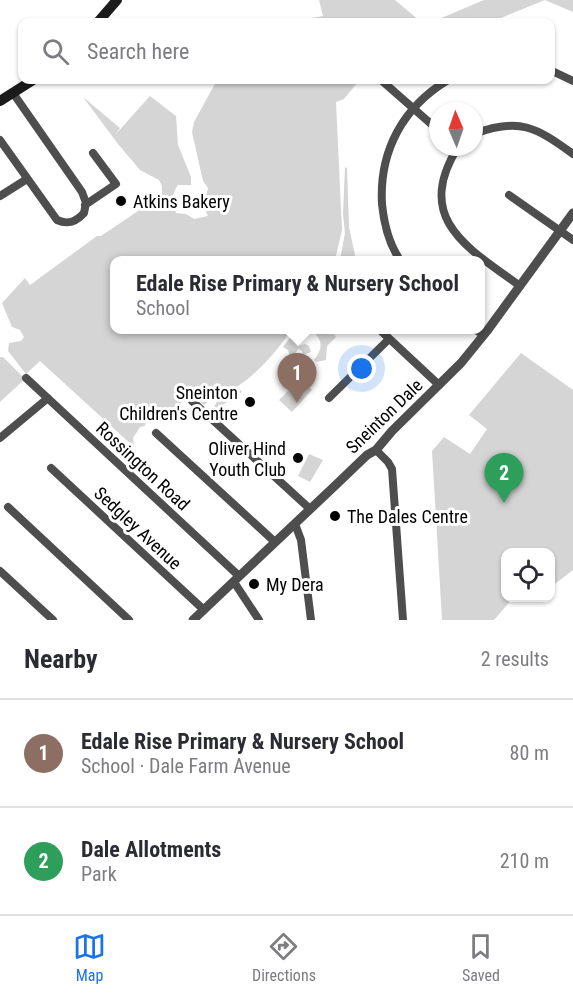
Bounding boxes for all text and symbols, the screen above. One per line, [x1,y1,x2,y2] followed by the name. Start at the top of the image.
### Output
[18,18,555,84] search box
[39,35,72,68] icon: search
[87,39,189,64] text: Search here
[429,102,483,156] north arrow
[133,191,230,212] place label: Atkins Bakery
[114,194,128,208] marker: Atkins Bakery
[110,256,485,334] popup
[136,271,459,296] text: Edale Rise Primary & Nursery School
[136,296,190,320] text: School
[278,354,316,403] pin: 1
[347,354,376,383] your location
[342,374,426,458] street label: Sneinton Dale
[119,382,238,424] place label: Sneinton Children's Centre
[243,395,257,409] marker: Sneinton Children's Centre
[92,417,194,515] street label: Rossington Road
[208,438,286,480] place label: Oliver Hind Youth Club
[291,451,305,465] marker: Oliver Hind Youth Club
[484,454,524,503] pin: 2
[90,482,186,574] street label: Sedgley Avenue
[347,506,468,527] place label: The Dales Centre
[328,509,342,523] marker: The Dales Centre
[501,548,555,602] map controls
[501,548,555,602] button: locate
[266,574,324,595] place label: My Dera
[247,577,261,591] marker: My Dera
[24,644,98,674] text: Nearby
[481,647,549,671] text: 2 results
[81,729,404,754] text: Edale Rise Primary & Nursery School
[38,741,49,765] text: 1
[510,741,549,765] text: 80 m
[81,754,291,778] text: School · Dale Farm Avenue
[81,837,221,862] text: Dale Allotments
[38,849,49,873] text: 2
[500,849,549,873] text: 210 m
[81,862,117,886] text: Park
[73,930,106,985] tab: Map
[252,930,316,985] tab: Directions
[462,930,500,985] tab: Saved

